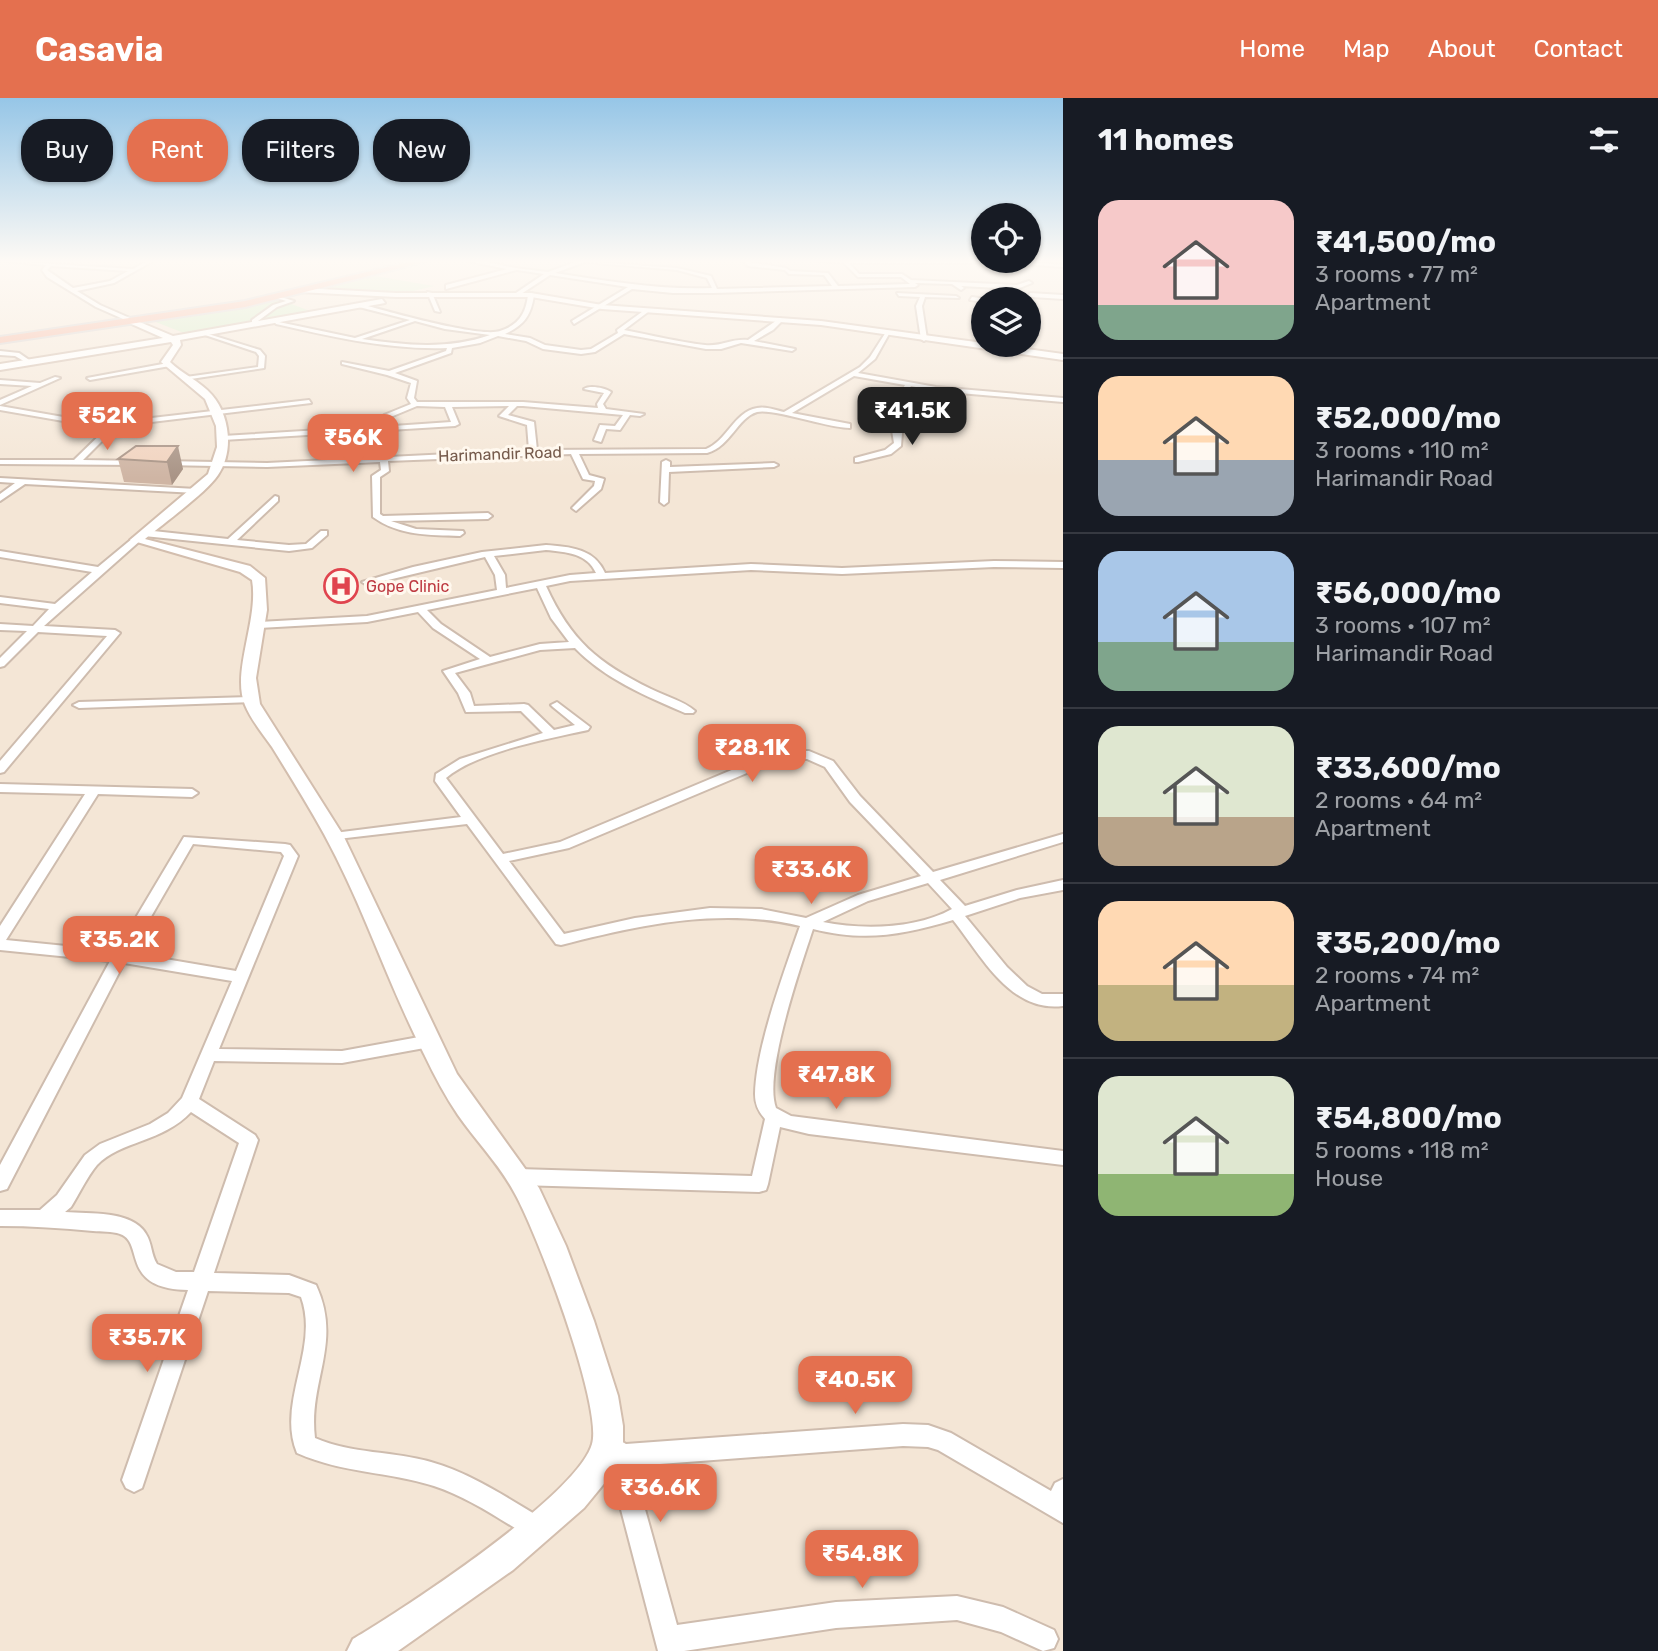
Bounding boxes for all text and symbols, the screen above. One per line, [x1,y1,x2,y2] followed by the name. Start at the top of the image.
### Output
[35,30,163,69] text: Casavia
[1239,35,1305,63] text: Home
[1343,35,1390,63] text: Map
[1428,35,1496,63] text: About
[1534,35,1623,63] text: Contact
[21,119,113,182] chip: Buy
[127,119,228,182] chip: Rent
[242,119,359,182] chip: Filters
[373,119,470,182] chip: New
[1585,121,1623,159] icon: filters
[1098,122,1234,158] text: 11 homes
[971,203,1041,357] map controls
[971,203,1041,273] button: locate
[1315,224,1496,260] text: ₹41,500/mo
[1154,228,1238,312] icon: home
[1315,260,1478,288] text: 3 rooms · 77 m²
[971,287,1041,357] button: layers
[1315,288,1431,316] text: Apartment
[855,388,969,447] pin: ₹41.5K
[66,392,148,452] pin: ₹52K
[873,396,951,424] text: ₹41.5K
[1315,400,1501,436] text: ₹52,000/mo
[78,401,136,429] text: ₹52K
[1154,404,1238,488] icon: home
[312,414,394,474] pin: ₹56K
[324,423,382,451] text: ₹56K
[1315,436,1489,464] text: 3 rooms · 110 m²
[438,442,562,466] street label: Harimandir Road
[1315,464,1493,492] text: Harimandir Road
[322,567,360,605] hospital icon: Gope Clinic
[1315,575,1501,611] text: ₹56,000/mo
[366,577,449,596] place label: Gope Clinic
[1154,579,1238,663] icon: home
[1315,611,1491,639] text: 3 rooms · 107 m²
[1315,639,1493,667] text: Harimandir Road
[695,724,809,784] pin: ₹28.1K
[714,733,790,761] text: ₹28.1K
[1315,750,1501,786] text: ₹33,600/mo
[1154,754,1238,838] icon: home
[1315,786,1482,814] text: 2 rooms · 64 m²
[1315,814,1431,842] text: Apartment
[754,846,868,906] pin: ₹33.6K
[771,855,851,883] text: ₹33.6K
[62,916,176,976] pin: ₹35.2K
[79,925,159,953] text: ₹35.2K
[1315,925,1500,961] text: ₹35,200/mo
[1154,929,1238,1013] icon: home
[1315,961,1479,989] text: 2 rooms · 74 m²
[1315,989,1431,1017] text: Apartment
[779,1052,893,1111] pin: ₹47.8K
[797,1060,875,1088] text: ₹47.8K
[1315,1100,1502,1136] text: ₹54,800/mo
[1154,1104,1238,1188] icon: home
[1315,1136,1489,1164] text: 5 rooms · 118 m²
[1315,1164,1383,1192] text: House
[90,1314,204,1374] pin: ₹35.7K
[108,1323,186,1351] text: ₹35.7K
[798,1356,912,1416] pin: ₹40.5K
[814,1365,896,1393] text: ₹40.5K
[603,1464,717,1524] pin: ₹36.6K
[620,1473,700,1501] text: ₹36.6K
[805,1530,919,1590] pin: ₹54.8K
[821,1539,903,1567] text: ₹54.8K

